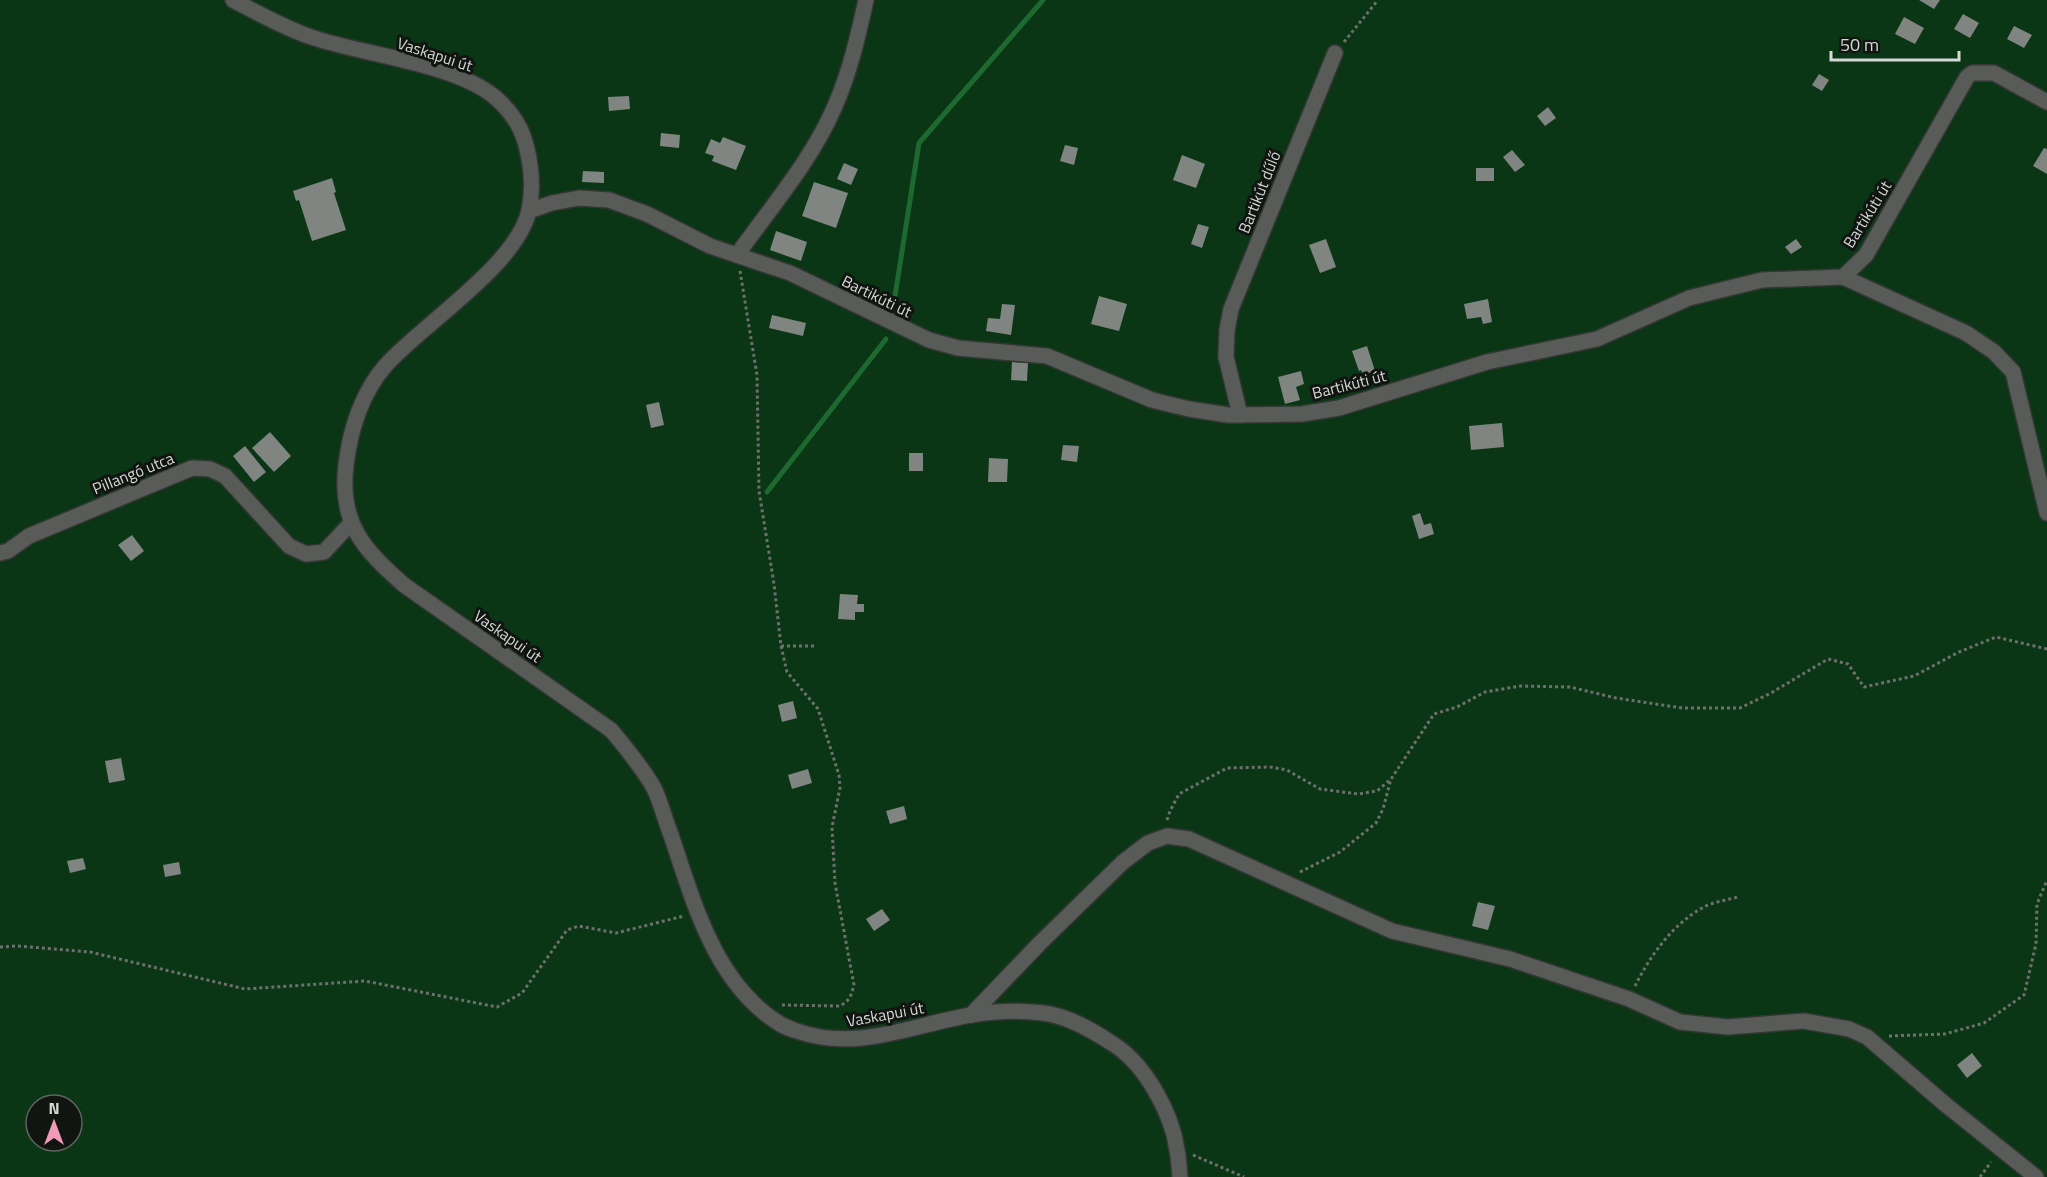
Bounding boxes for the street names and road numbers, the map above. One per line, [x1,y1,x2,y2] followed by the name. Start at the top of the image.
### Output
[394,31,476,78] street label: Vaskapui út
[1232,147,1286,237] street label: Bartikút dűlő
[1837,175,1897,252] street label: Bartikúti út
[838,269,917,323] street label: Bartikúti út
[1309,363,1389,405] street label: Bartikúti út
[88,446,178,500] street label: Pillangó utca
[469,604,547,668] street label: Vaskapui út
[844,995,926,1033] street label: Vaskapui út

